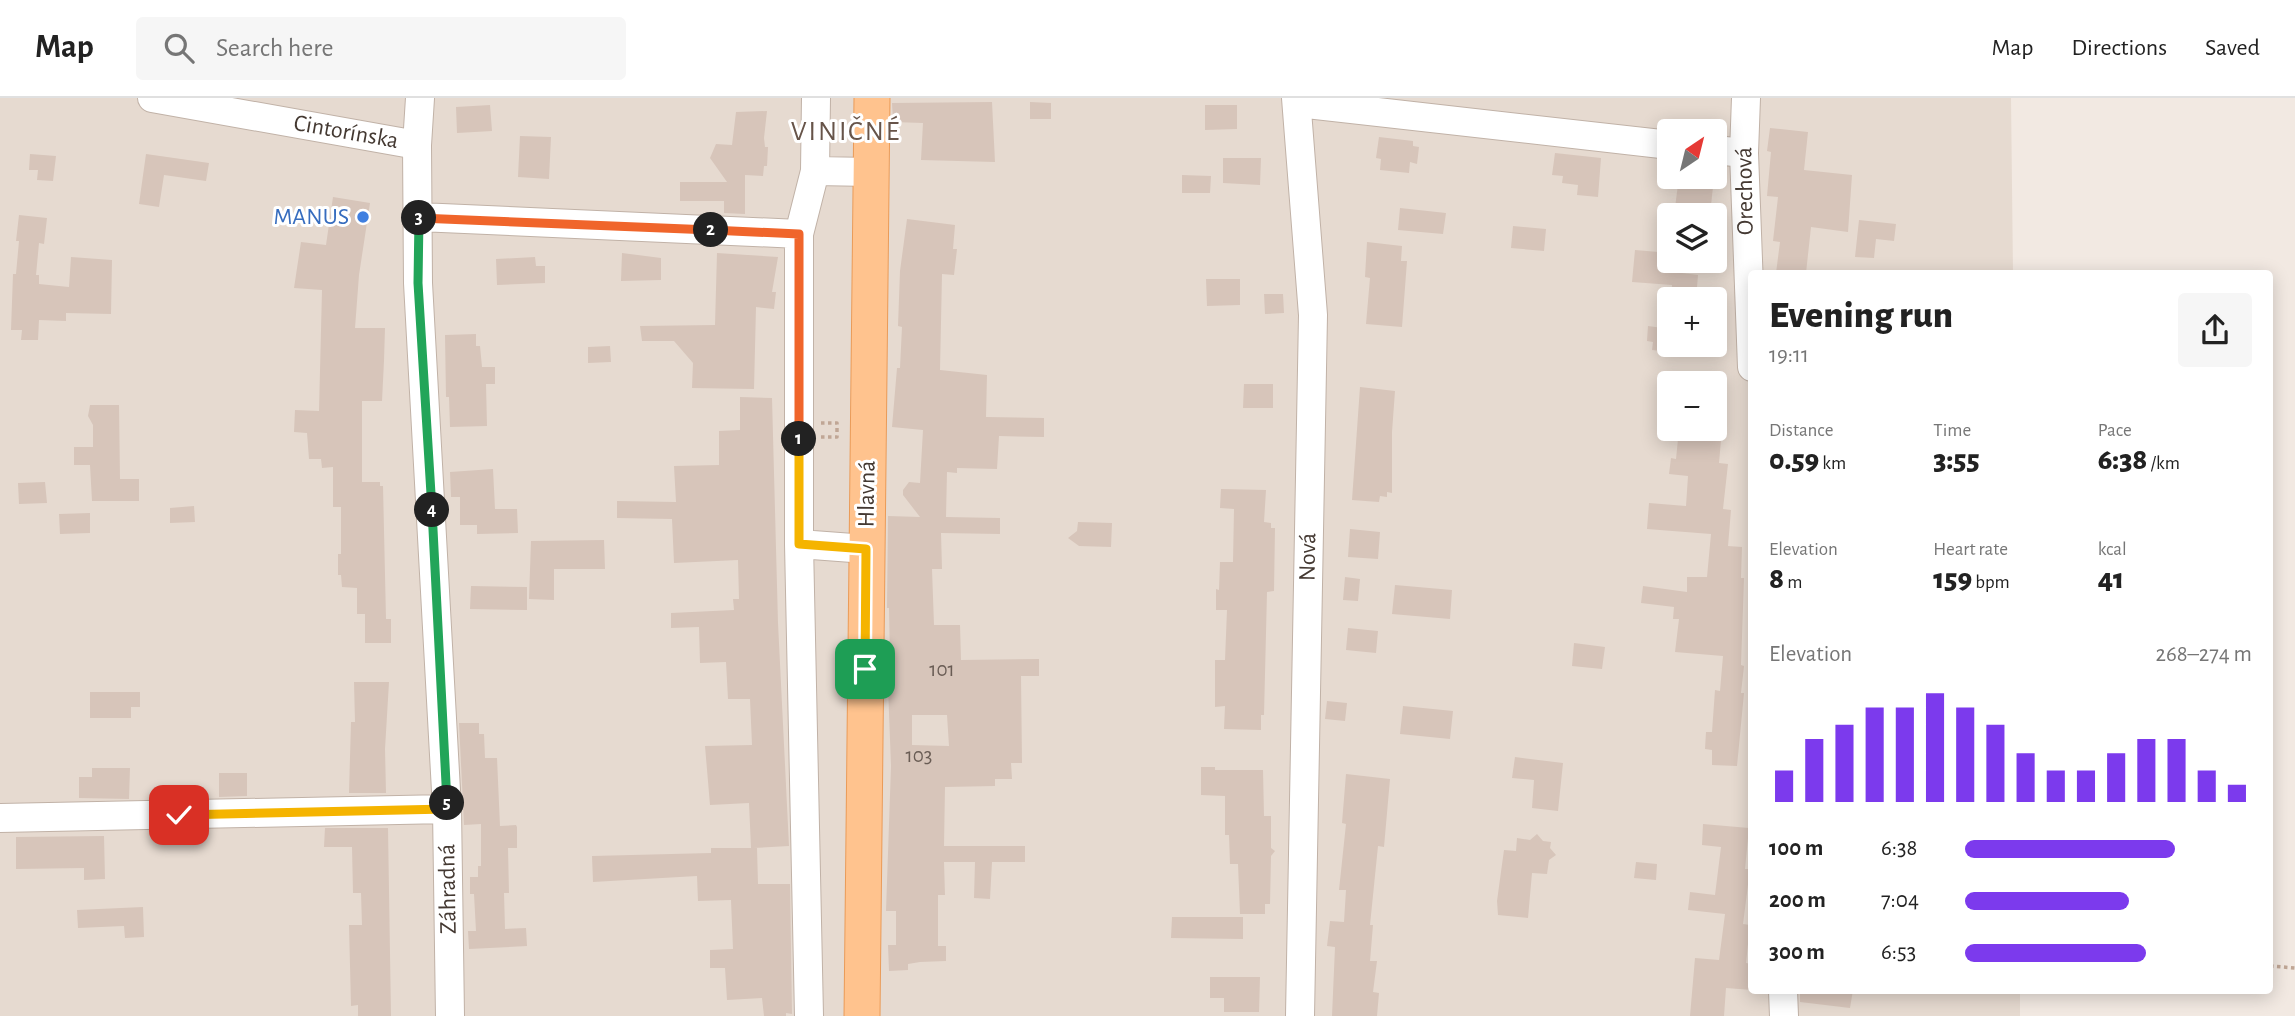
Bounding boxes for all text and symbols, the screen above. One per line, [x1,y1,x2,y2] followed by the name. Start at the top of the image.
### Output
[136,17,626,80] search box
[160,29,198,67] icon: search
[35,31,94,64] text: Map
[216,35,334,61] text: Search here
[1991,36,2033,60] text: Map
[2071,36,2167,60] text: Directions
[2205,36,2260,60] text: Saved
[292,111,400,153] street label: Cintorínska
[791,115,901,146] district label: VINIČNÉ
[1657,119,1727,189] north arrow
[1657,119,1727,441] map controls
[1732,147,1758,235] street label: Orechová
[402,200,436,236] pin: 3
[1657,203,1727,273] button: layers
[273,205,349,229] place label: MANUS
[414,208,423,227] text: 3
[355,209,371,225] marker: MANUS
[694,212,728,248] pin: 2
[706,220,715,239] text: 2
[1657,287,1727,357] button: +
[2178,293,2252,367] button: share
[1769,297,1953,335] text: Evening run
[1769,344,1809,367] text: 19:11
[1657,371,1727,441] button: −
[1769,421,1833,440] text: Distance
[1933,421,1971,440] text: Time
[2098,421,2132,440] text: Pace
[782,422,816,456] pin: 1
[795,429,802,448] text: 1
[1769,445,1819,475] text: 0.59
[1933,445,1980,475] text: 3:55
[2098,445,2147,475] text: 6:38
[1819,454,1846,473] text: km
[2147,454,2180,473] text: /km
[854,460,880,528] street label: Hlavná
[414,492,450,528] pin: 4
[427,500,436,519] text: 4
[1296,533,1320,581] street label: Nová
[1769,540,1838,559] text: Elevation
[1933,540,2008,559] text: Heart rate
[2098,540,2127,559] text: kcal
[1769,564,1784,594] text: 8
[1933,564,1972,594] text: 159
[2098,564,2124,594] text: 41
[1784,573,1802,592] text: m
[1972,573,2010,592] text: bpm
[835,639,895,699] pin
[1769,643,1852,666] text: Elevation
[2156,643,2252,666] text: 268–274 m
[846,650,884,688] icon: arrive
[929,659,955,680] house number: 101
[906,745,932,766] house number: 103
[149,785,209,845] pin
[430,786,464,820] pin: 5
[442,793,451,812] text: 5
[160,796,198,834] icon: check
[1769,837,1823,860] text: 100 m
[1881,837,1917,860] text: 6:38
[435,844,461,934] street label: Záhradná
[1769,889,1826,912] text: 200 m
[1881,889,1919,912] text: 7:04
[1769,941,1825,964] text: 300 m
[1881,941,1916,964] text: 6:53

